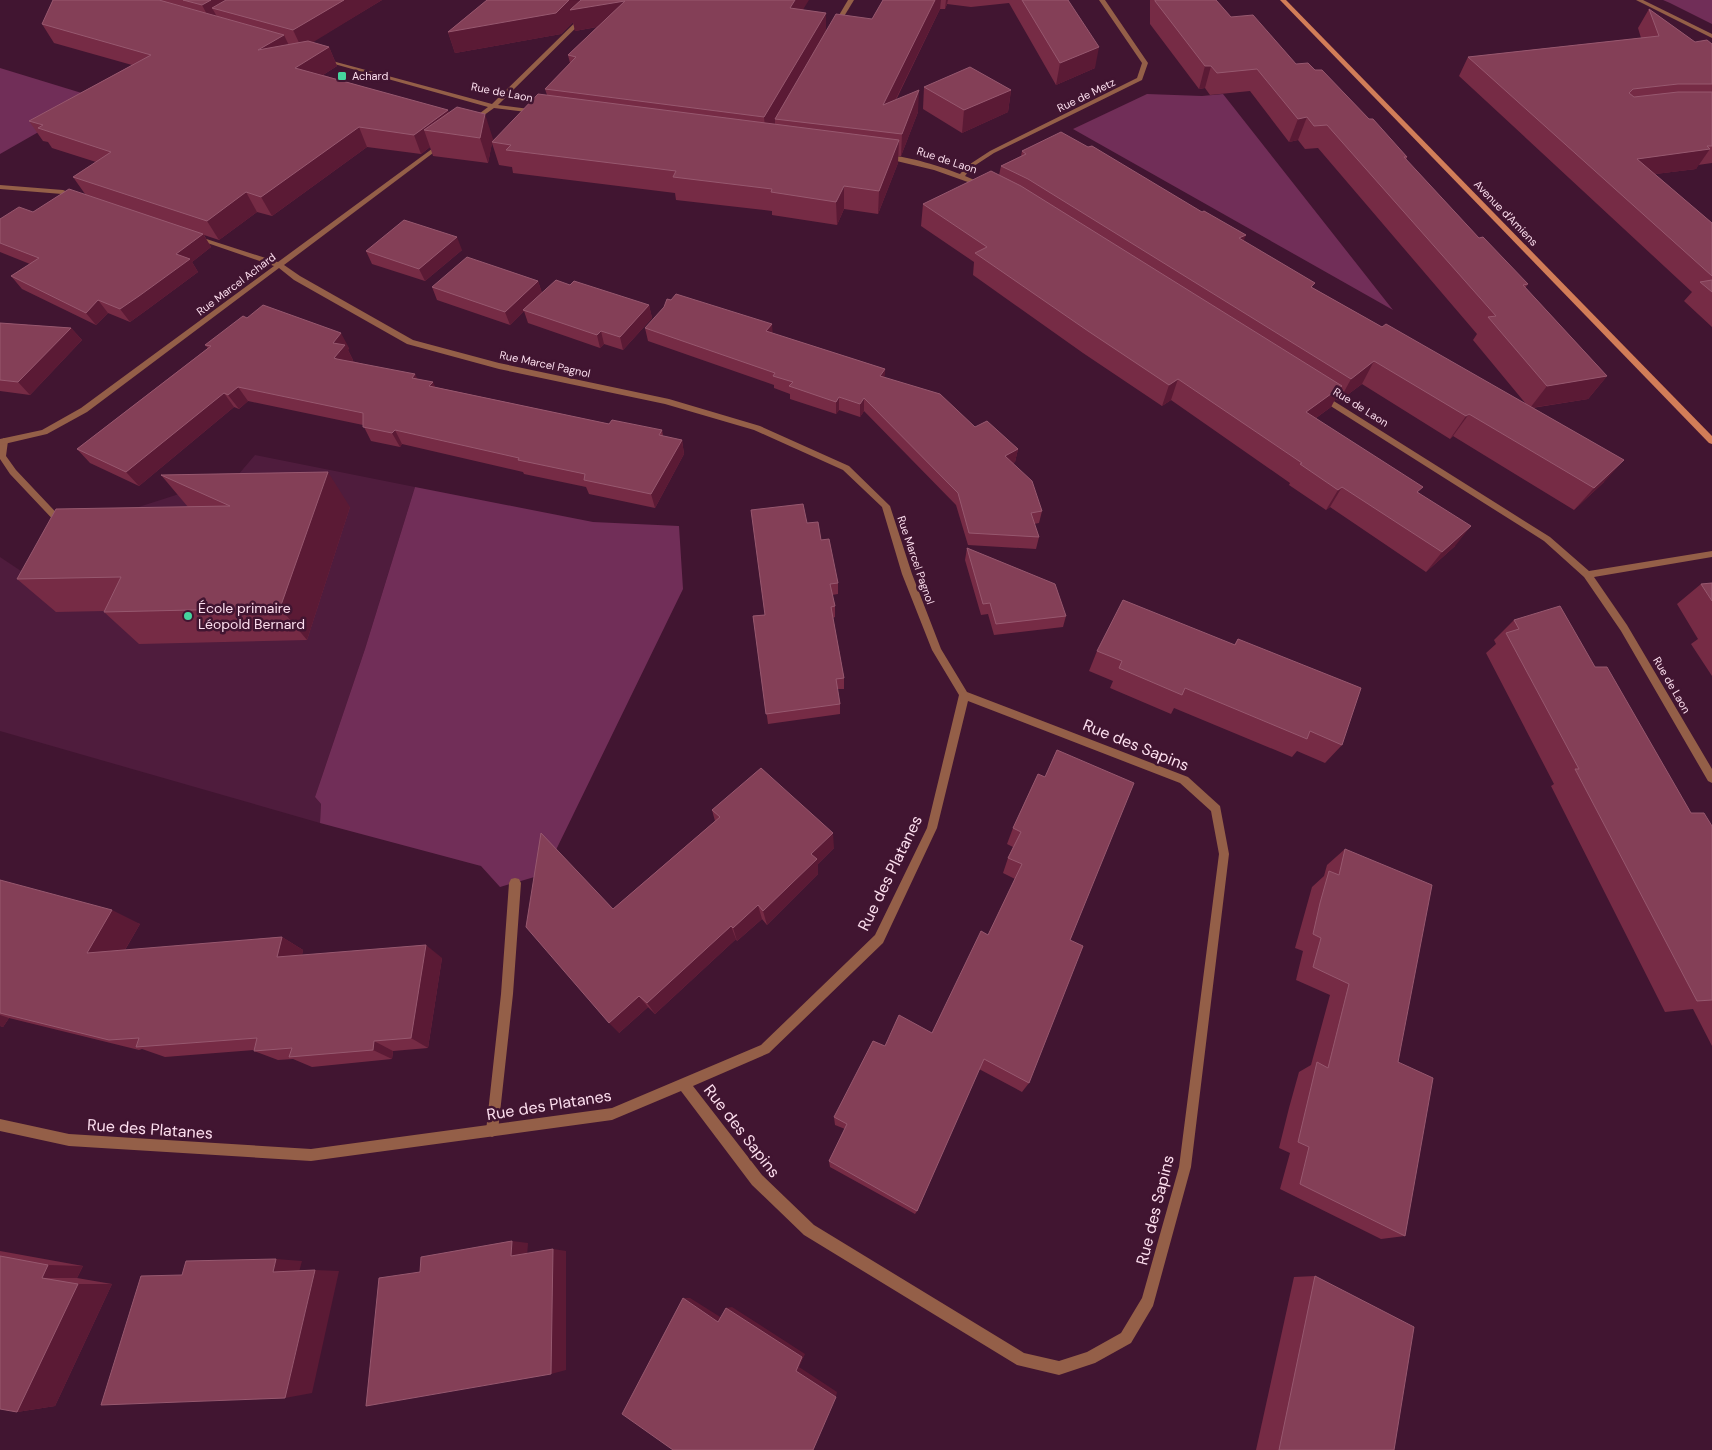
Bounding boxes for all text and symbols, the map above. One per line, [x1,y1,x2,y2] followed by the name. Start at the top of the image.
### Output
[352,69,388,83] place label: Achard
[336,70,348,82] marker: Achard
[1055,75,1117,115] street label: Rue de Metz
[470,79,534,105] street label: Rue de Laon
[915,144,979,176] street label: Rue de Laon
[1471,177,1541,249] street label: Avenue d'Amiens
[194,250,278,318] street label: Rue Marcel Achard
[498,348,592,380] street label: Rue Marcel Pagnol
[1331,384,1391,430] street label: Rue de Laon
[894,514,938,606] street label: Rue Marcel Pagnol
[198,599,305,633] place label: École primaire Léopold Bernard
[182,610,194,622] marker: École primaire Léopold Bernard
[1650,654,1694,716] street label: Rue de Laon
[1080,714,1192,776] street label: Rue des Sapins
[853,812,927,934] street label: Rue des Platanes
[699,1080,785,1182] street label: Rue des Sapins
[485,1085,613,1125] street label: Rue des Platanes
[86,1114,214,1144] street label: Rue des Platanes
[1131,1153,1179,1267] street label: Rue des Sapins

